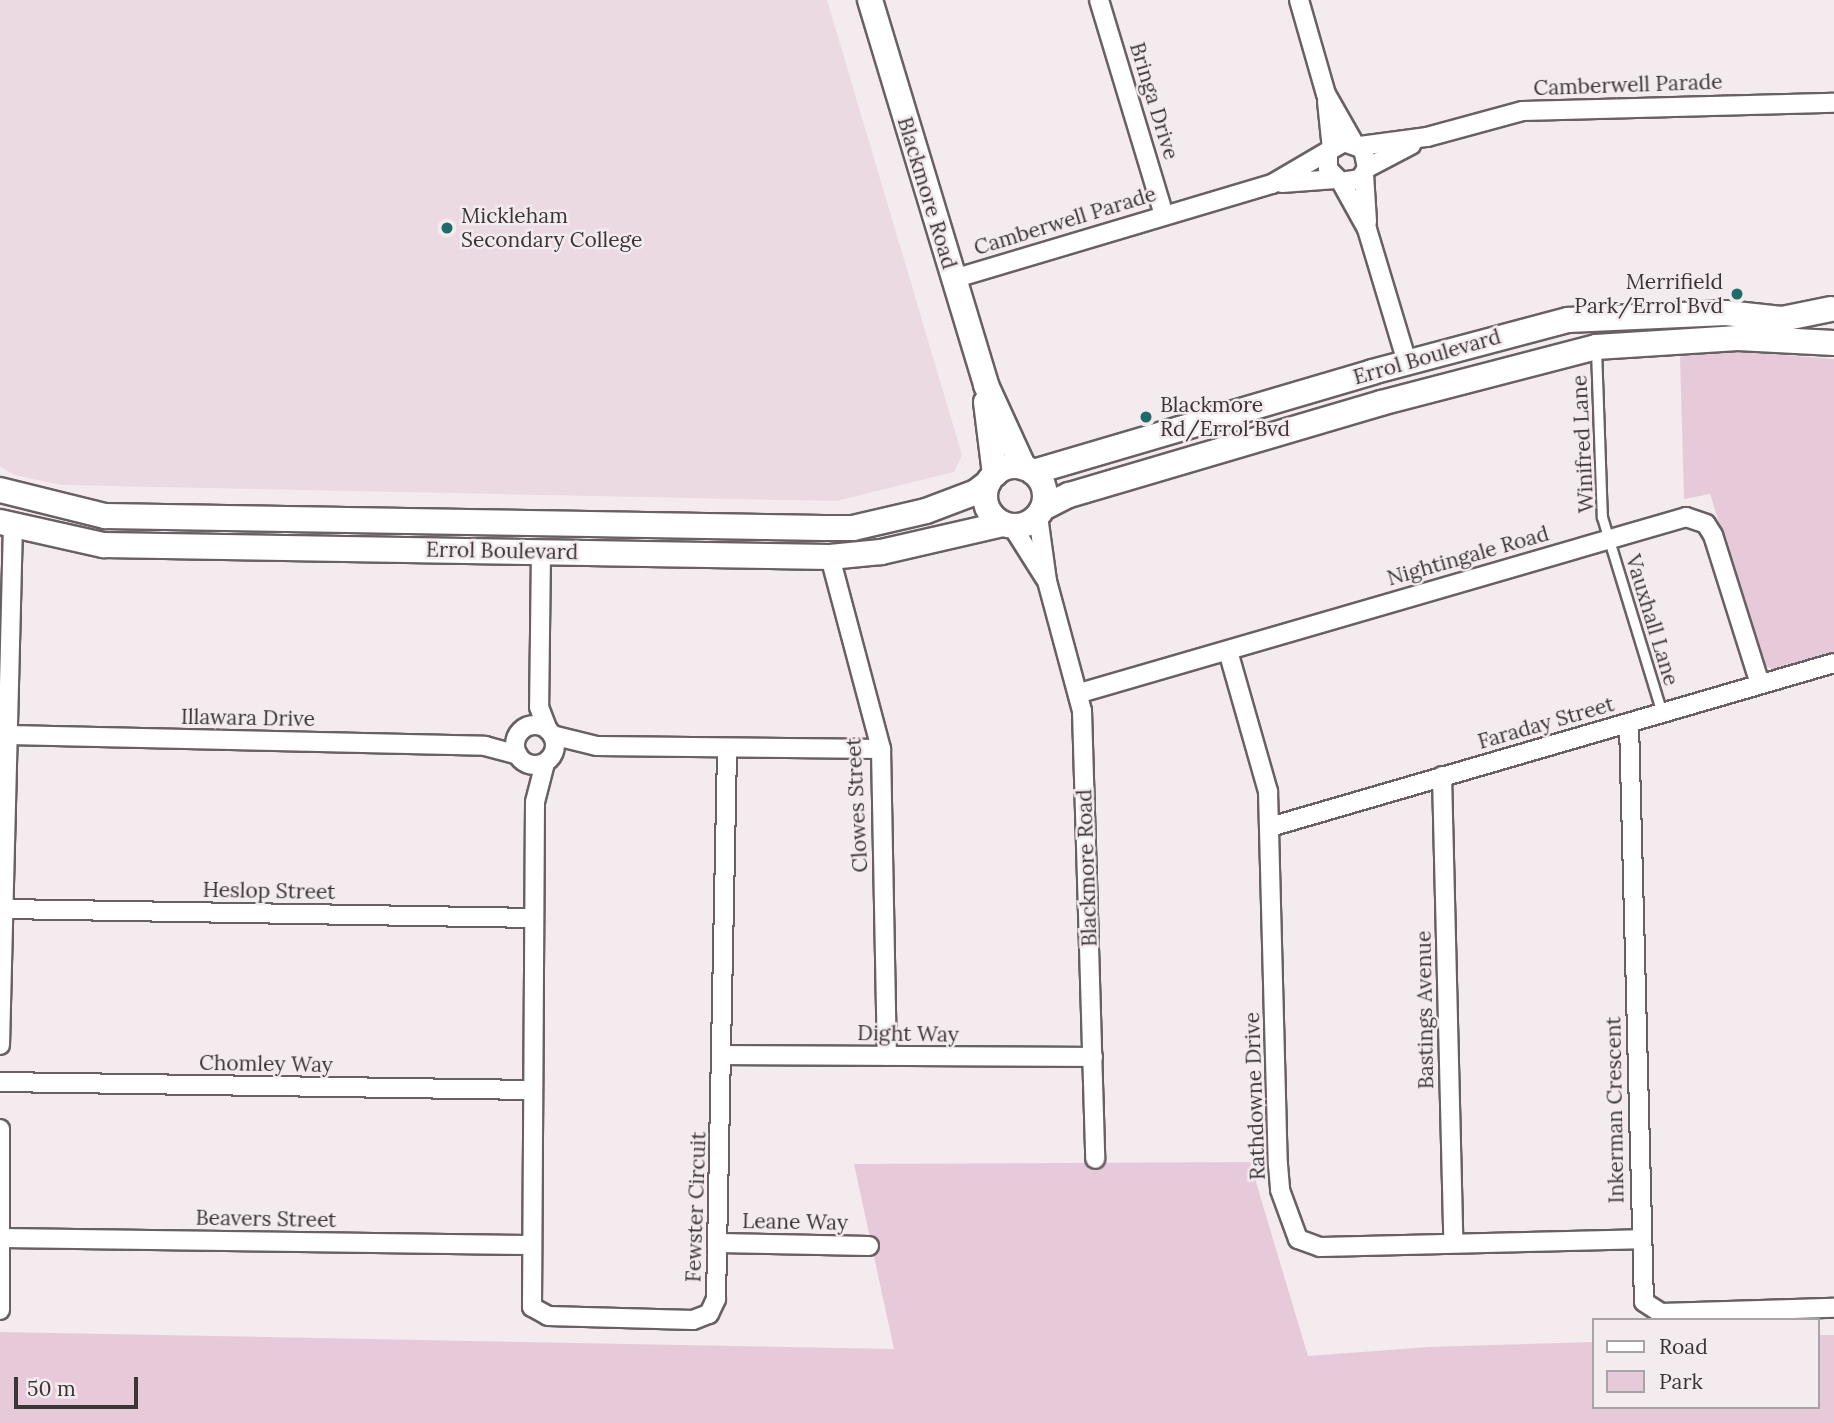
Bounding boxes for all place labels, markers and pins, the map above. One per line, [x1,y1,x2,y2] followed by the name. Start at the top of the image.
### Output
[461,203,642,253] place label: Mickleham Secondary College
[439,220,455,236] marker: Mickleham Secondary College
[1574,269,1723,319] place label: Merrifield Park/Errol Bvd
[1729,286,1745,302] marker: Merrifield Park/Errol Bvd
[1160,392,1290,442] place label: Blackmore Rd/Errol Bvd
[1138,409,1154,425] marker: Blackmore Rd/Errol Bvd

